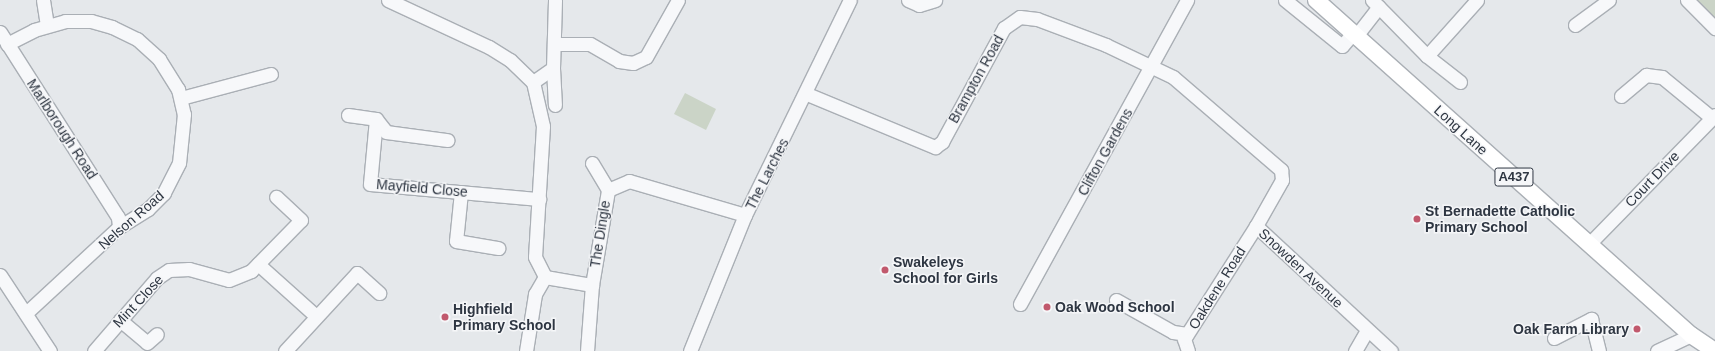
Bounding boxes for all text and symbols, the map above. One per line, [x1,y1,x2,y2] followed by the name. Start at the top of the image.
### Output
[945,32,1007,126] street label: Brampton Road
[23,76,101,182] street label: Marlborough Road
[1431,102,1491,158] street label: Long Lane
[1074,105,1136,199] street label: Clifton Gardens
[742,136,792,212] street label: The Larches
[1621,148,1683,210] street label: Court Drive
[1494,166,1534,188] road number: A437
[376,176,468,200] street label: Mayfield Close
[95,187,167,253] street label: Nelson Road
[586,199,614,269] street label: The Dingle
[1425,203,1575,236] place label: St Bernadette Catholic Primary School
[1412,214,1422,224] marker: St Bernadette Catholic Primary School
[1255,225,1347,311] street label: Snowden Avenue
[1185,244,1249,332] street label: Oakdene Road
[893,254,998,286] place label: Swakeleys School for Girls
[880,265,890,275] marker: Swakeleys School for Girls
[109,271,167,331] street label: Mint Close
[1055,299,1175,315] place label: Oak Wood School
[453,301,556,334] place label: Highfield Primary School
[1042,302,1052,312] marker: Oak Wood School
[440,312,450,322] marker: Highfield Primary School
[1513,321,1629,337] place label: Oak Farm Library
[1632,324,1642,334] marker: Oak Farm Library

